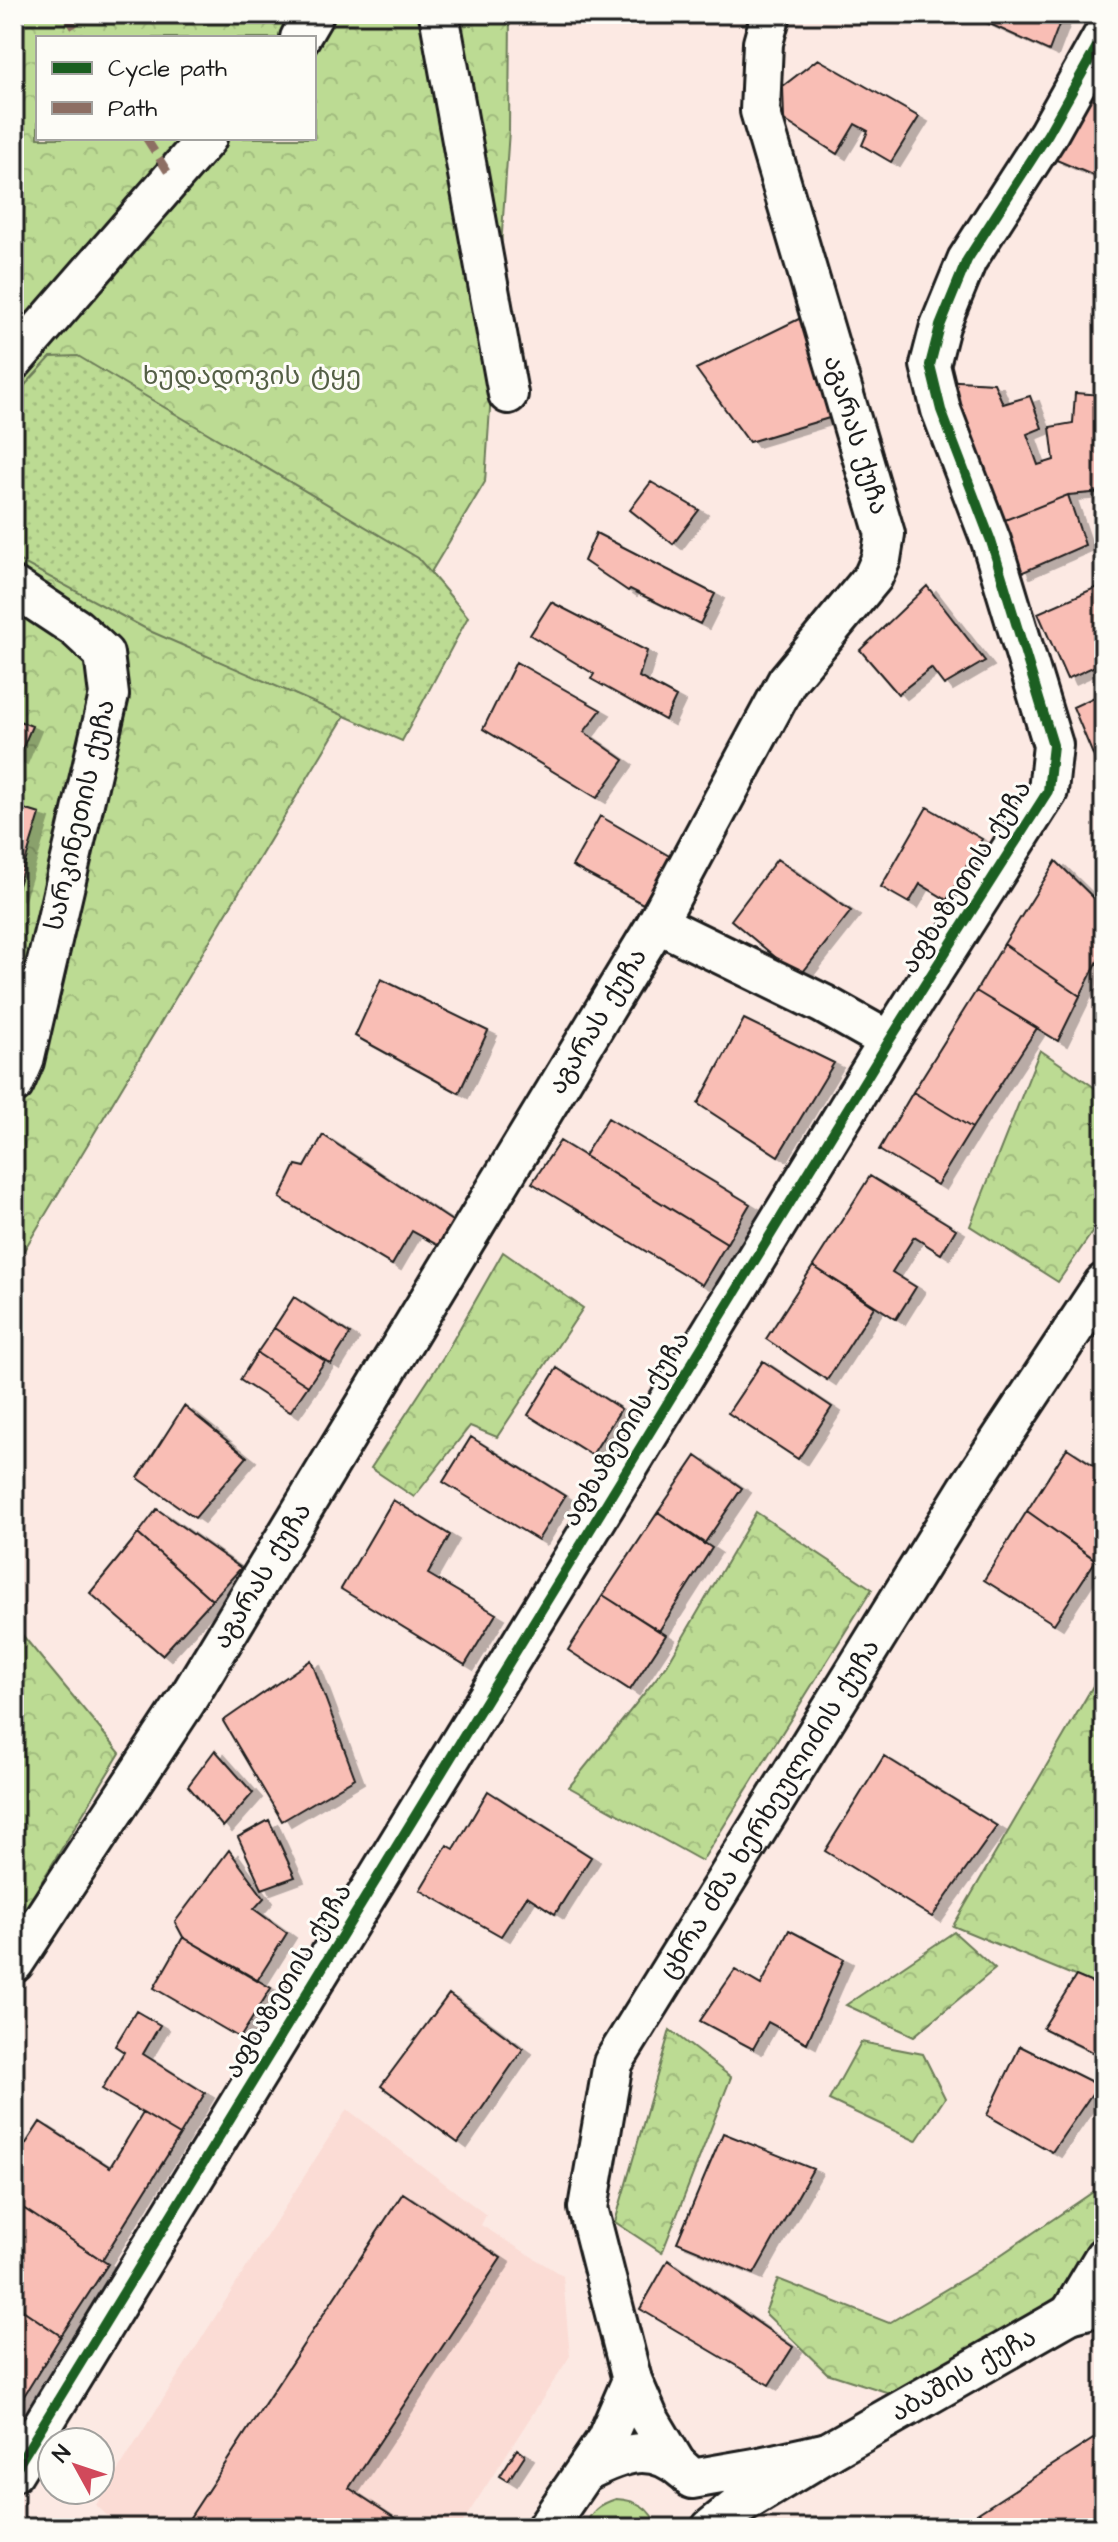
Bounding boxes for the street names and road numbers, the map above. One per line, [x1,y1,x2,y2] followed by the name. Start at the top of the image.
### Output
[815,351,897,519] street label: აგარას ქუჩა
[36,696,124,934] street label: სარკინეთის ქუჩა
[892,773,1040,981] street label: აფხაზეთის ქუჩა
[539,941,656,1101] street label: აგარას ქუჩა
[553,1325,699,1533] street label: აფხაზეთის ქუჩა
[204,1496,320,1656] street label: აგარას ქუჩა
[651,1632,889,1986] street label: ცხრა ძმა ხერხეულიძის ქუჩა
[215,1877,361,2085] street label: აფხაზეთის ქუჩა
[884,2319,1043,2430] street label: აბაშის ქუჩა

